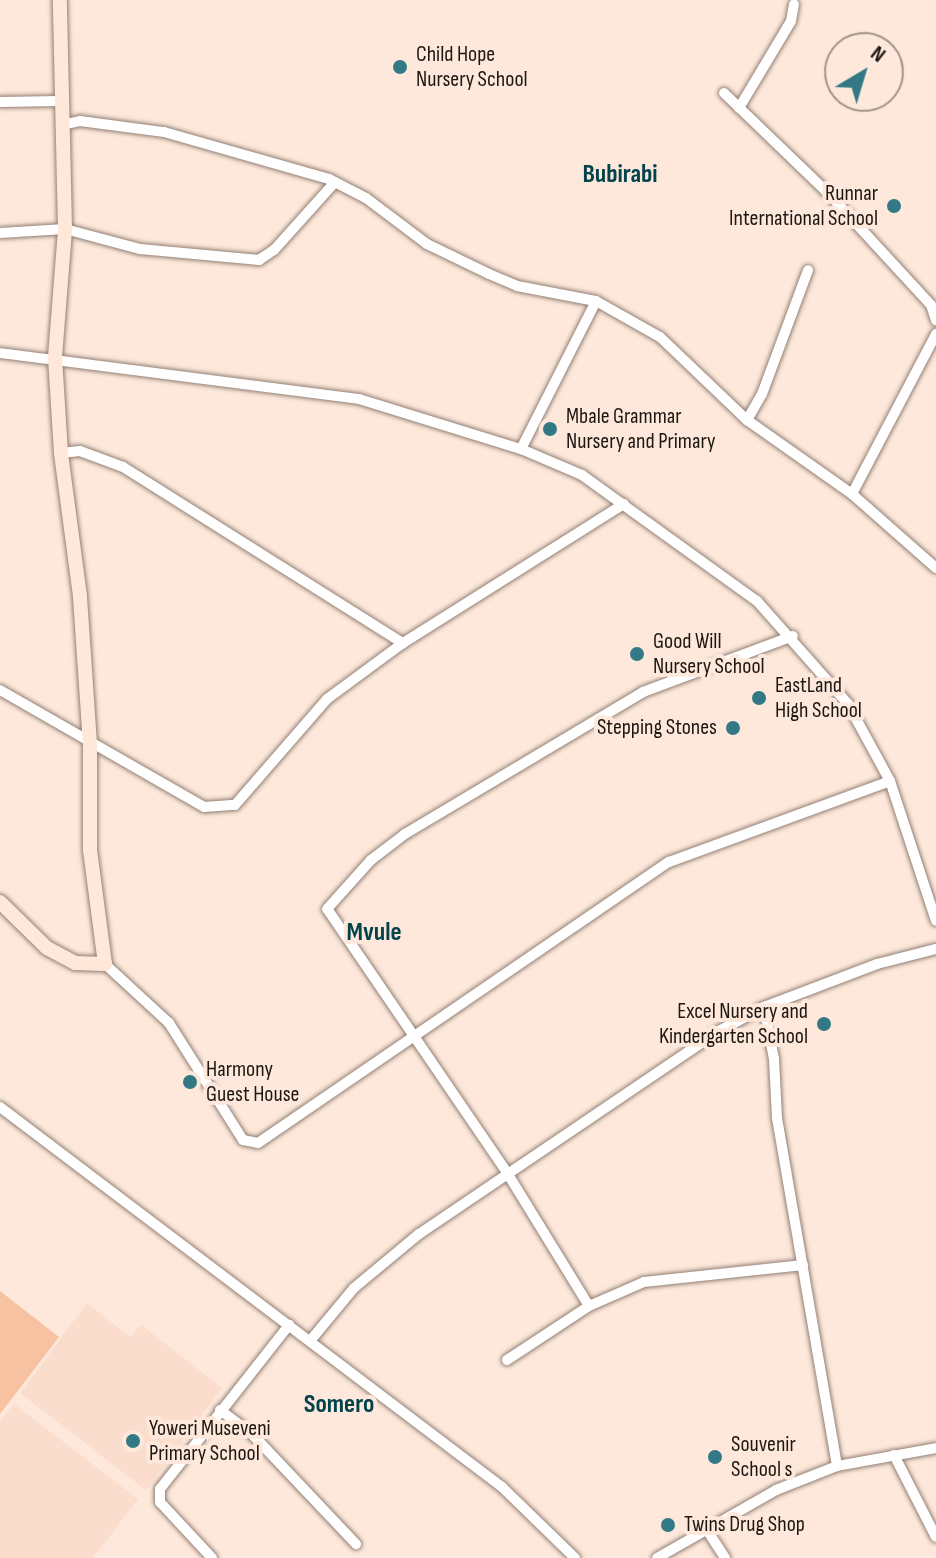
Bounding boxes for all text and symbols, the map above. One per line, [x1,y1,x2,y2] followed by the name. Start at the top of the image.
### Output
[824,32,904,112] north arrow
[865,40,891,69] text: N
[416,41,528,92] place label: Child Hope Nursery School
[391,58,409,76] marker: Child Hope Nursery School
[582,159,658,191] district label: Bubirabi
[729,180,878,232] place label: Runnar International School
[885,197,903,215] marker: Runnar International School
[566,403,715,454] place label: Mbale Grammar Nursery and Primary
[541,420,559,438] marker: Mbale Grammar Nursery and Primary
[653,628,765,680] place label: Good Will Nursery School
[628,645,646,663] marker: Good Will Nursery School
[775,672,862,724] place label: EastLand High School
[750,689,768,707] marker: EastLand High School
[597,715,717,741] place label: Stepping Stones
[724,719,742,737] marker: Stepping Stones
[346,917,402,949] district label: Mvule
[659,998,808,1050] place label: Excel Nursery and Kindergarten School
[815,1015,833,1033] marker: Excel Nursery and Kindergarten School
[206,1056,299,1108] place label: Harmony Guest House
[181,1073,199,1091] marker: Harmony Guest House
[304,1389,374,1421] district label: Somero
[149,1415,271,1466] place label: Yoweri Museveni Primary School
[731,1431,796,1482] place label: Souvenir School s
[124,1432,142,1450] marker: Yoweri Museveni Primary School
[706,1448,724,1466] marker: Souvenir School s
[684,1512,805,1538] place label: Twins Drug Shop
[659,1516,677,1534] marker: Twins Drug Shop

